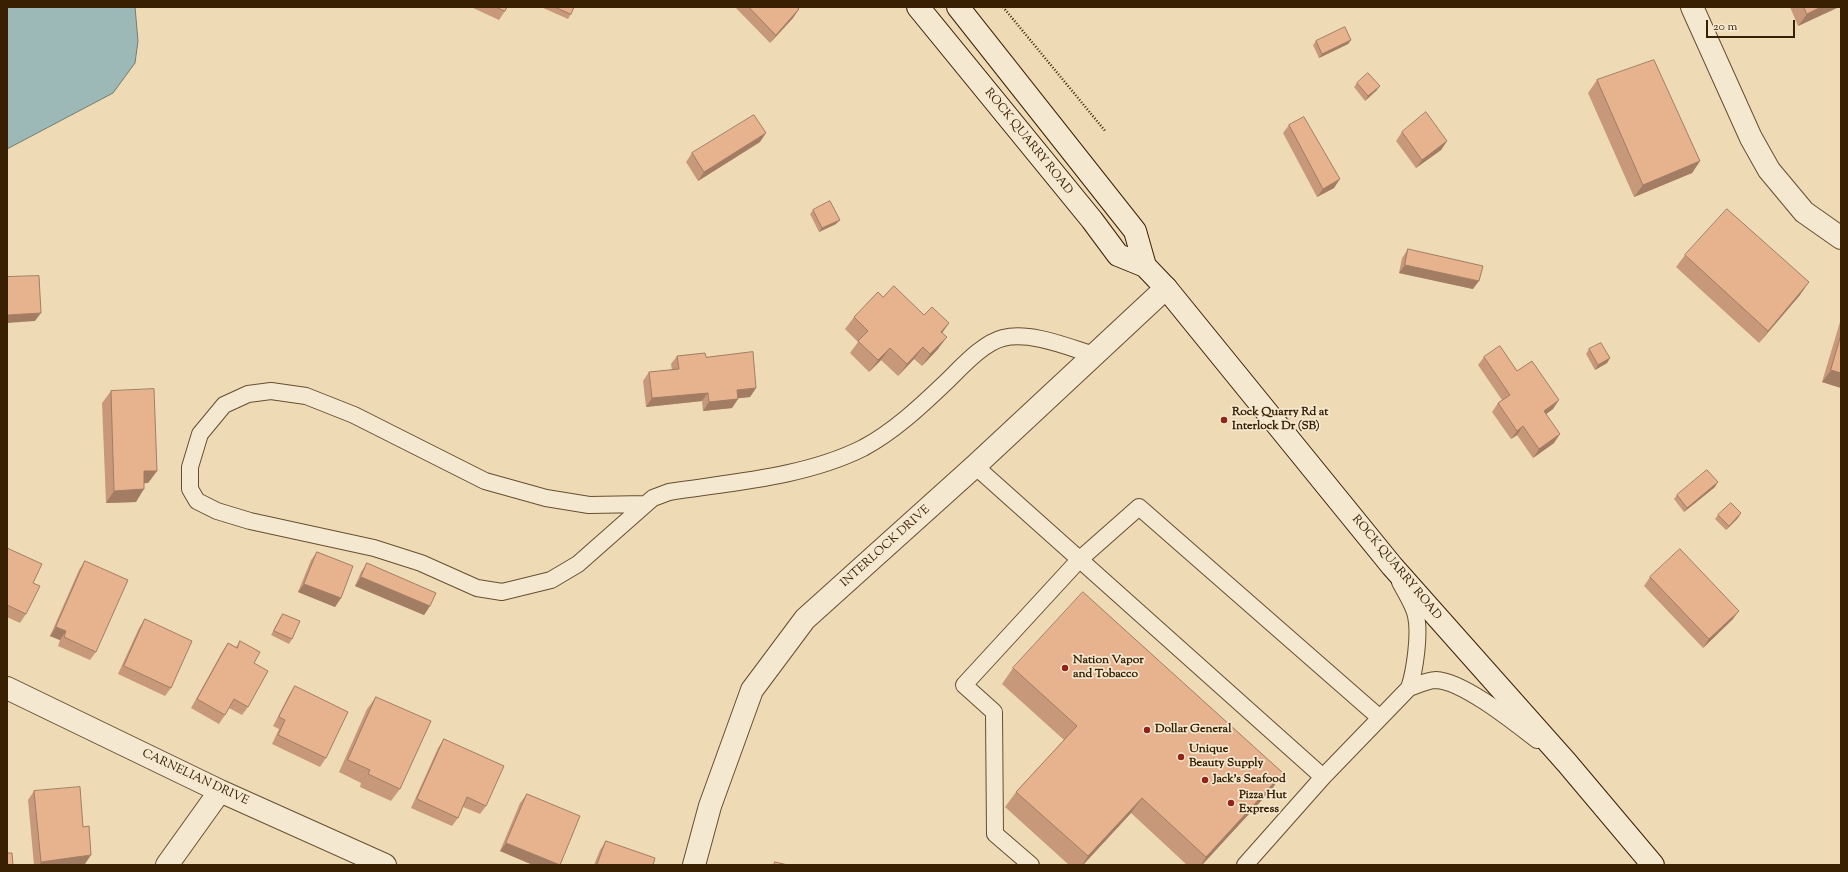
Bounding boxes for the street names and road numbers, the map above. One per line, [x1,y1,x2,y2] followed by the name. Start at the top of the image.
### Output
[981,86,1075,198] street label: ROCK QUARRY ROAD
[838,503,934,591] street label: INTERLOCK DRIVE
[1348,513,1444,623] street label: ROCK QUARRY ROAD
[139,747,251,809] street label: CARNELIAN DRIVE

